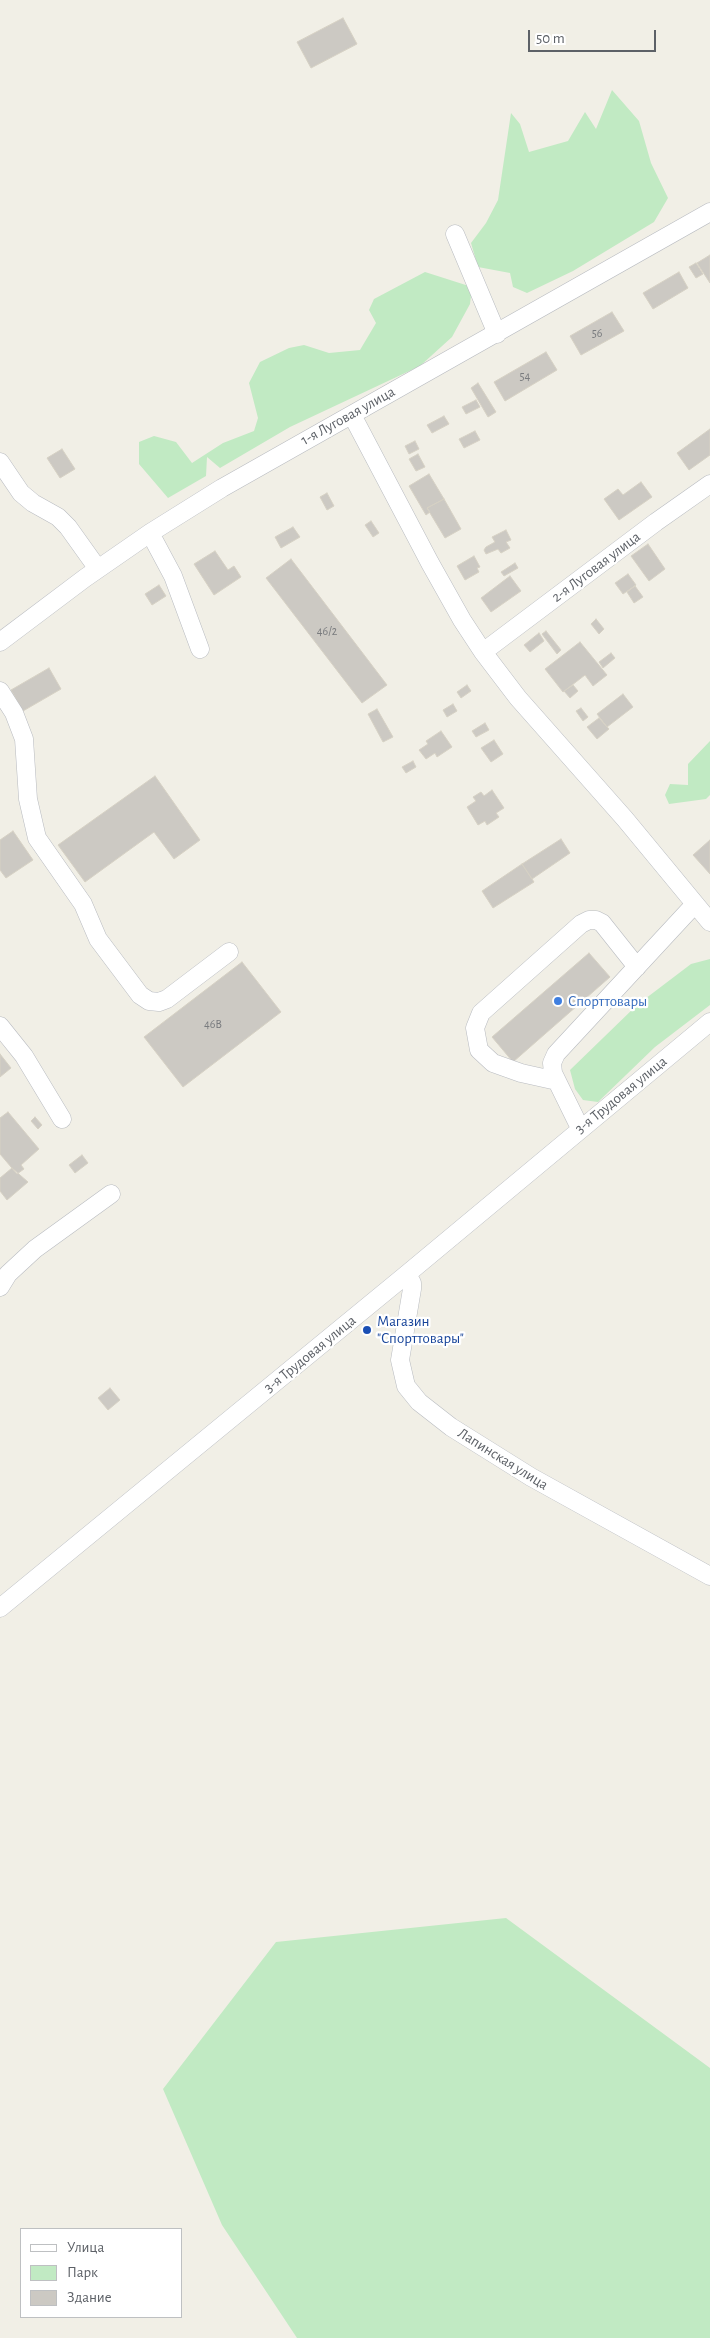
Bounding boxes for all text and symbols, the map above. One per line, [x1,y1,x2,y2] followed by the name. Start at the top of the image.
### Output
[530,20,658,52] scale bar
[536,31,565,46] text: 50 m
[592,326,602,340] house number: 56
[520,369,530,383] house number: 54
[298,383,398,449] street label: 1-я Луговая улица
[548,528,644,606] street label: 2-я Луговая улица
[317,624,337,638] house number: 46/2
[568,992,647,1010] place label: Спорттовары
[552,995,564,1007] marker: Спорттовары
[204,1017,222,1031] house number: 46В
[571,1052,671,1138] street label: 3-я Трудовая улица
[260,1311,360,1397] street label: 3-я Трудовая улица
[377,1312,464,1347] place label: Магазин "Спорттовары"
[361,1324,373,1336] marker: Магазин "Спорттовары"
[454,1424,552,1494] street label: Лапинская улица
[20,2228,182,2318] legend
[67,2240,104,2255] text: Улица
[67,2265,98,2280] text: Парк
[67,2290,112,2305] text: Здание

